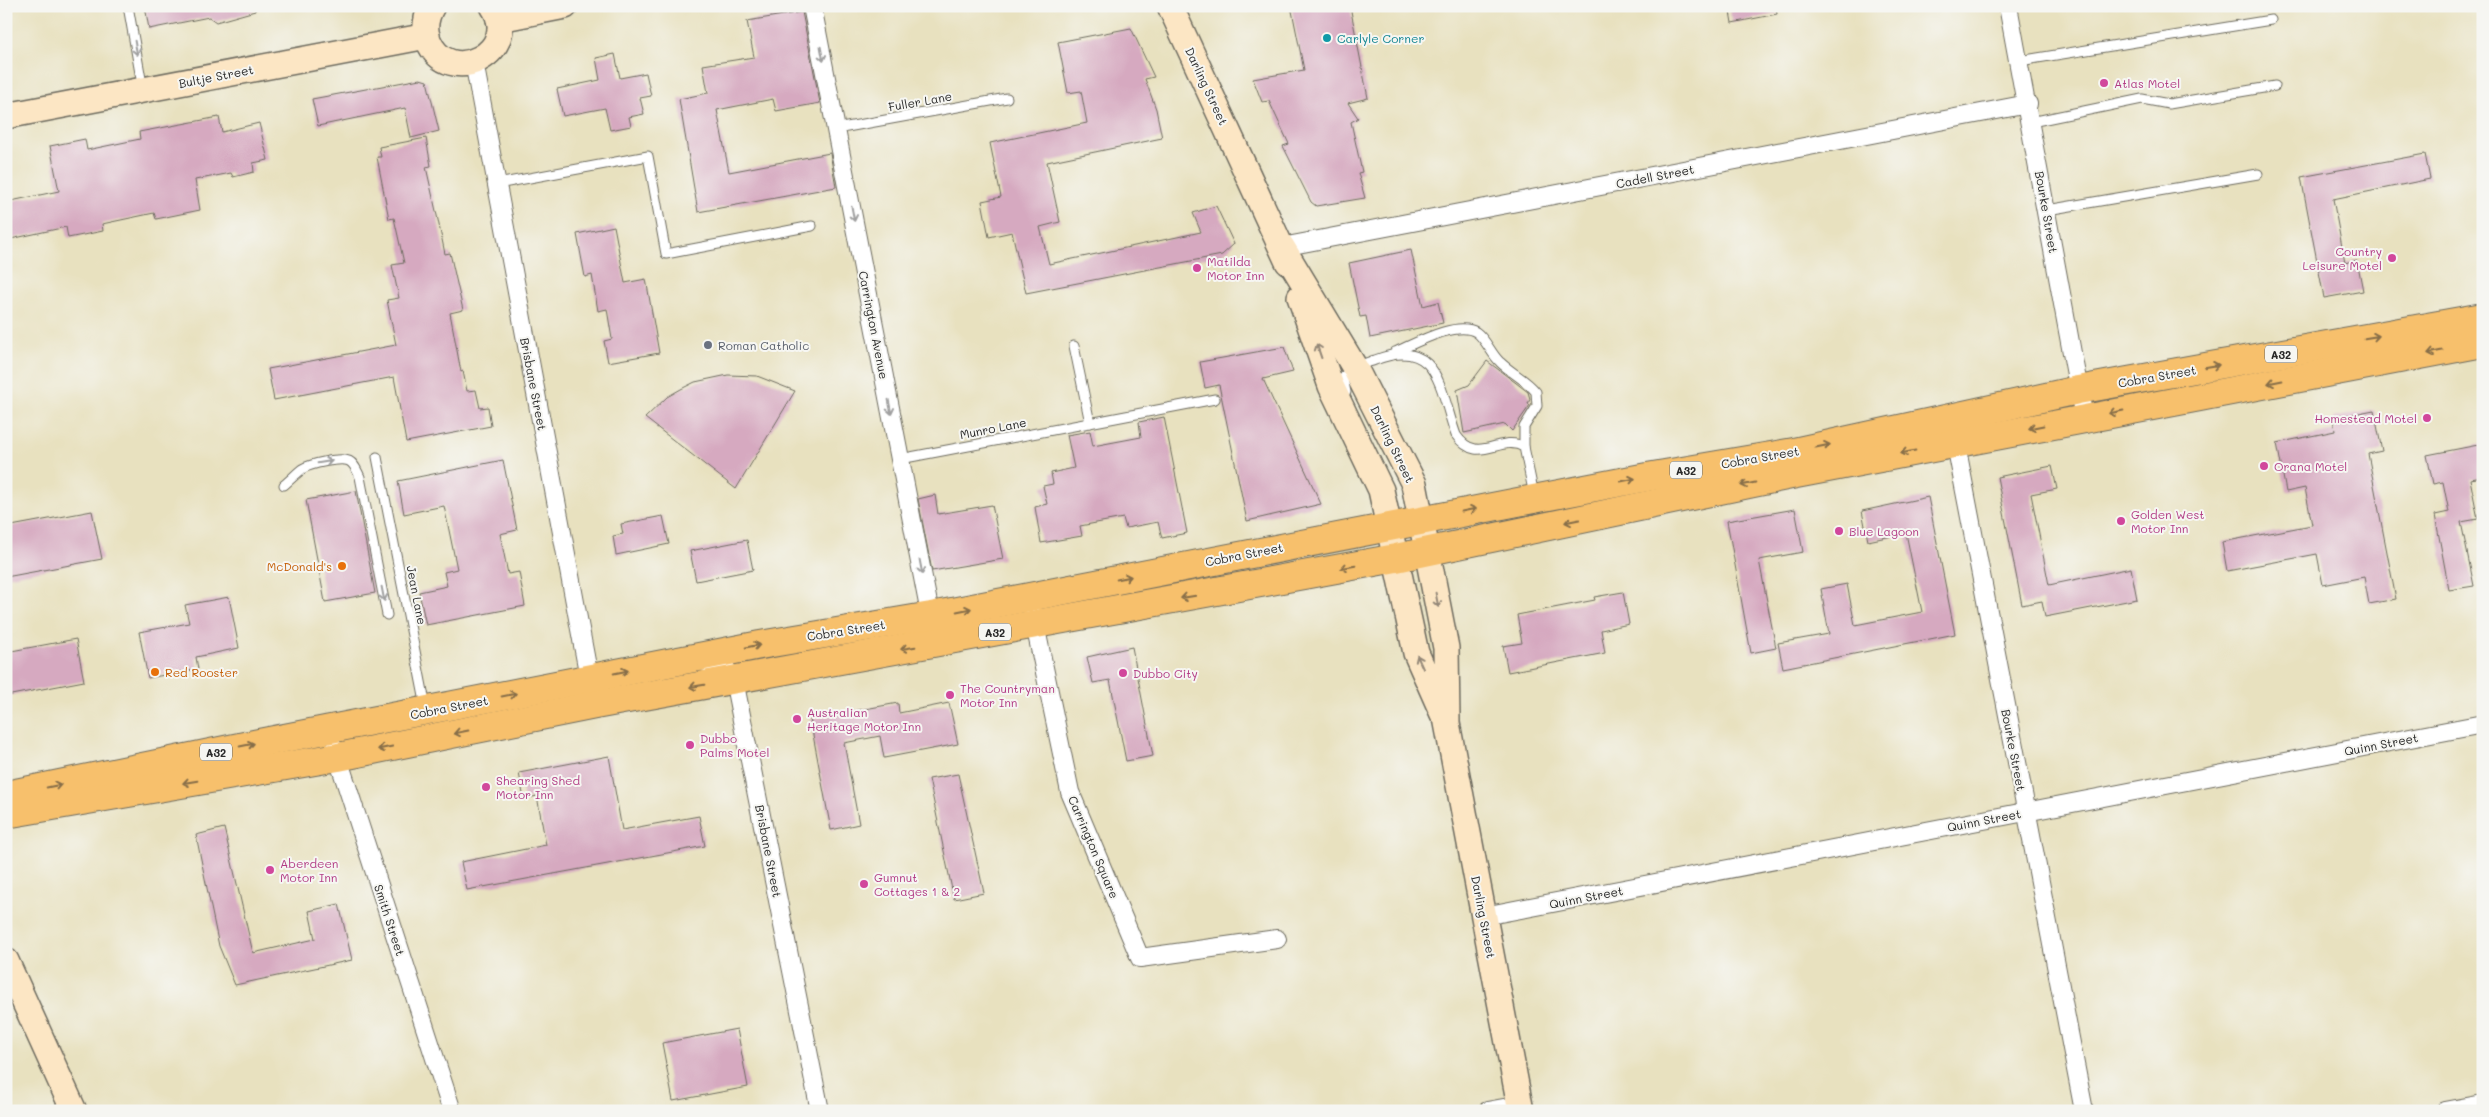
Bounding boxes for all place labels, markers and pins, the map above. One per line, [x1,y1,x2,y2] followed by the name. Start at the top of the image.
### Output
[1337,30,1424,46] place label: Carlyle Corner
[1321,32,1333,44] marker: Carlyle Corner
[2114,75,2180,91] place label: Atlas Motel
[2098,77,2110,89] marker: Atlas Motel
[2302,243,2382,273] place label: Country Leisure Motel
[2386,252,2398,264] marker: Country Leisure Motel
[1207,253,1265,283] place label: Matilda Motor Inn
[1191,262,1203,274] marker: Matilda Motor Inn
[718,337,809,353] place label: Roman Catholic
[702,339,714,351] marker: Roman Catholic
[2314,410,2417,426] place label: Homestead Motel
[2421,412,2433,424] marker: Homestead Motel
[2274,458,2347,474] place label: Orana Motel
[2258,460,2270,472] marker: Orana Motel
[2131,506,2205,536] place label: Golden West Motor Inn
[2115,515,2127,527] marker: Golden West Motor Inn
[1849,523,1919,539] place label: Blue Lagoon
[1833,525,1845,537] marker: Blue Lagoon
[267,558,332,574] place label: McDonald's
[336,560,348,572] marker: McDonald's
[165,664,238,680] place label: Red Rooster
[1133,665,1198,681] place label: Dubbo City
[149,666,161,678] marker: Red Rooster
[1117,667,1129,679] marker: Dubbo City
[960,680,1055,710] place label: The Countryman Motor Inn
[944,689,956,701] marker: The Countryman Motor Inn
[807,704,921,734] place label: Australian Heritage Motor Inn
[791,713,803,725] marker: Australian Heritage Motor Inn
[700,730,769,760] place label: Dubbo Palms Motel
[684,739,696,751] marker: Dubbo Palms Motel
[496,772,581,802] place label: Shearing Shed Motor Inn
[480,781,492,793] marker: Shearing Shed Motor Inn
[280,855,339,885] place label: Aberdeen Motor Inn
[264,864,276,876] marker: Aberdeen Motor Inn
[874,869,960,899] place label: Gumnut Cottages 1 & 2
[858,878,870,890] marker: Gumnut Cottages 1 & 2

